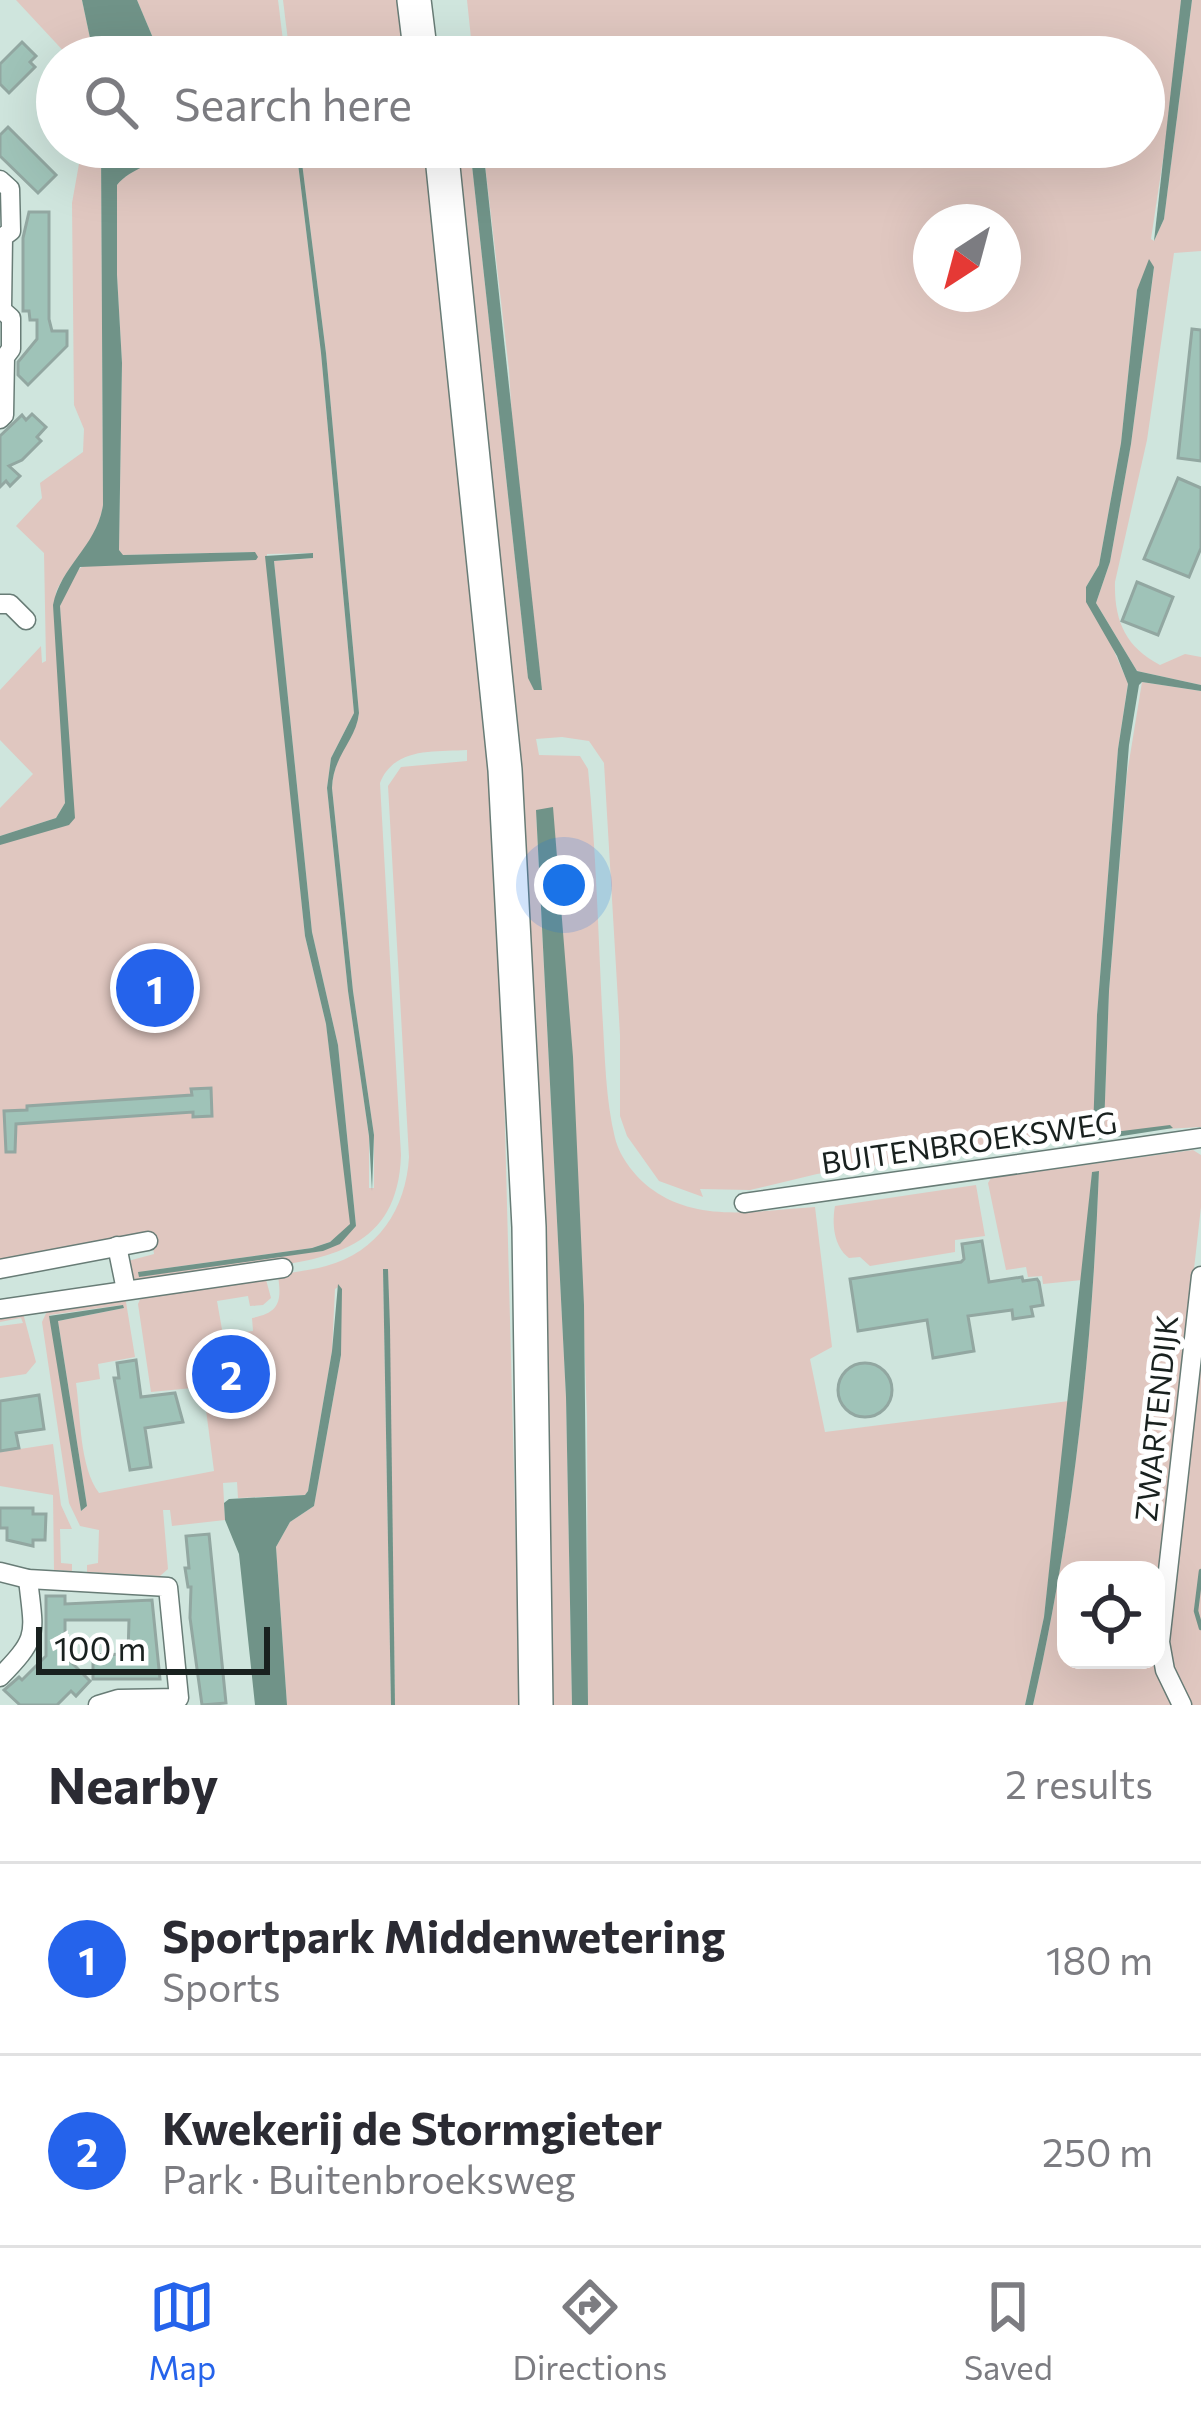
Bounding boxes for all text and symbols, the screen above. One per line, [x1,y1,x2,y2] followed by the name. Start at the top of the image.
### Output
[36,36,1165,168] search box
[78,69,144,135] icon: search
[174,75,412,130] text: Search here
[913,204,1021,312] north arrow
[534,855,594,915] your location
[116,943,194,1033] pin: 1
[819,1102,1119,1180] street label: BUITENBROEKSWEG
[1126,1313,1184,1523] street label: ZWARTENDIJK
[192,1329,270,1419] pin: 2
[1057,1561,1165,1669] map controls
[1057,1561,1165,1669] button: locate
[36,1621,270,1674] scale bar
[54,1627,146,1668] text: 100 m
[48,1752,218,1815] text: Nearby
[1005,1759,1153,1807] text: 2 results
[162,1907,725,1962] text: Sportpark Middenwetering
[78,1935,96,1983] text: 1
[1046,1935,1153,1983] text: 180 m
[162,1962,281,2010] text: Sports
[162,2099,662,2154] text: Kwekerij de Stormgieter
[76,2127,98,2175] text: 2
[1042,2127,1153,2175] text: 250 m
[162,2154,576,2202] text: Park · Buitenbroeksweg
[148,2274,216,2387] tab: Map
[513,2274,667,2387] tab: Directions
[964,2274,1053,2387] tab: Saved

